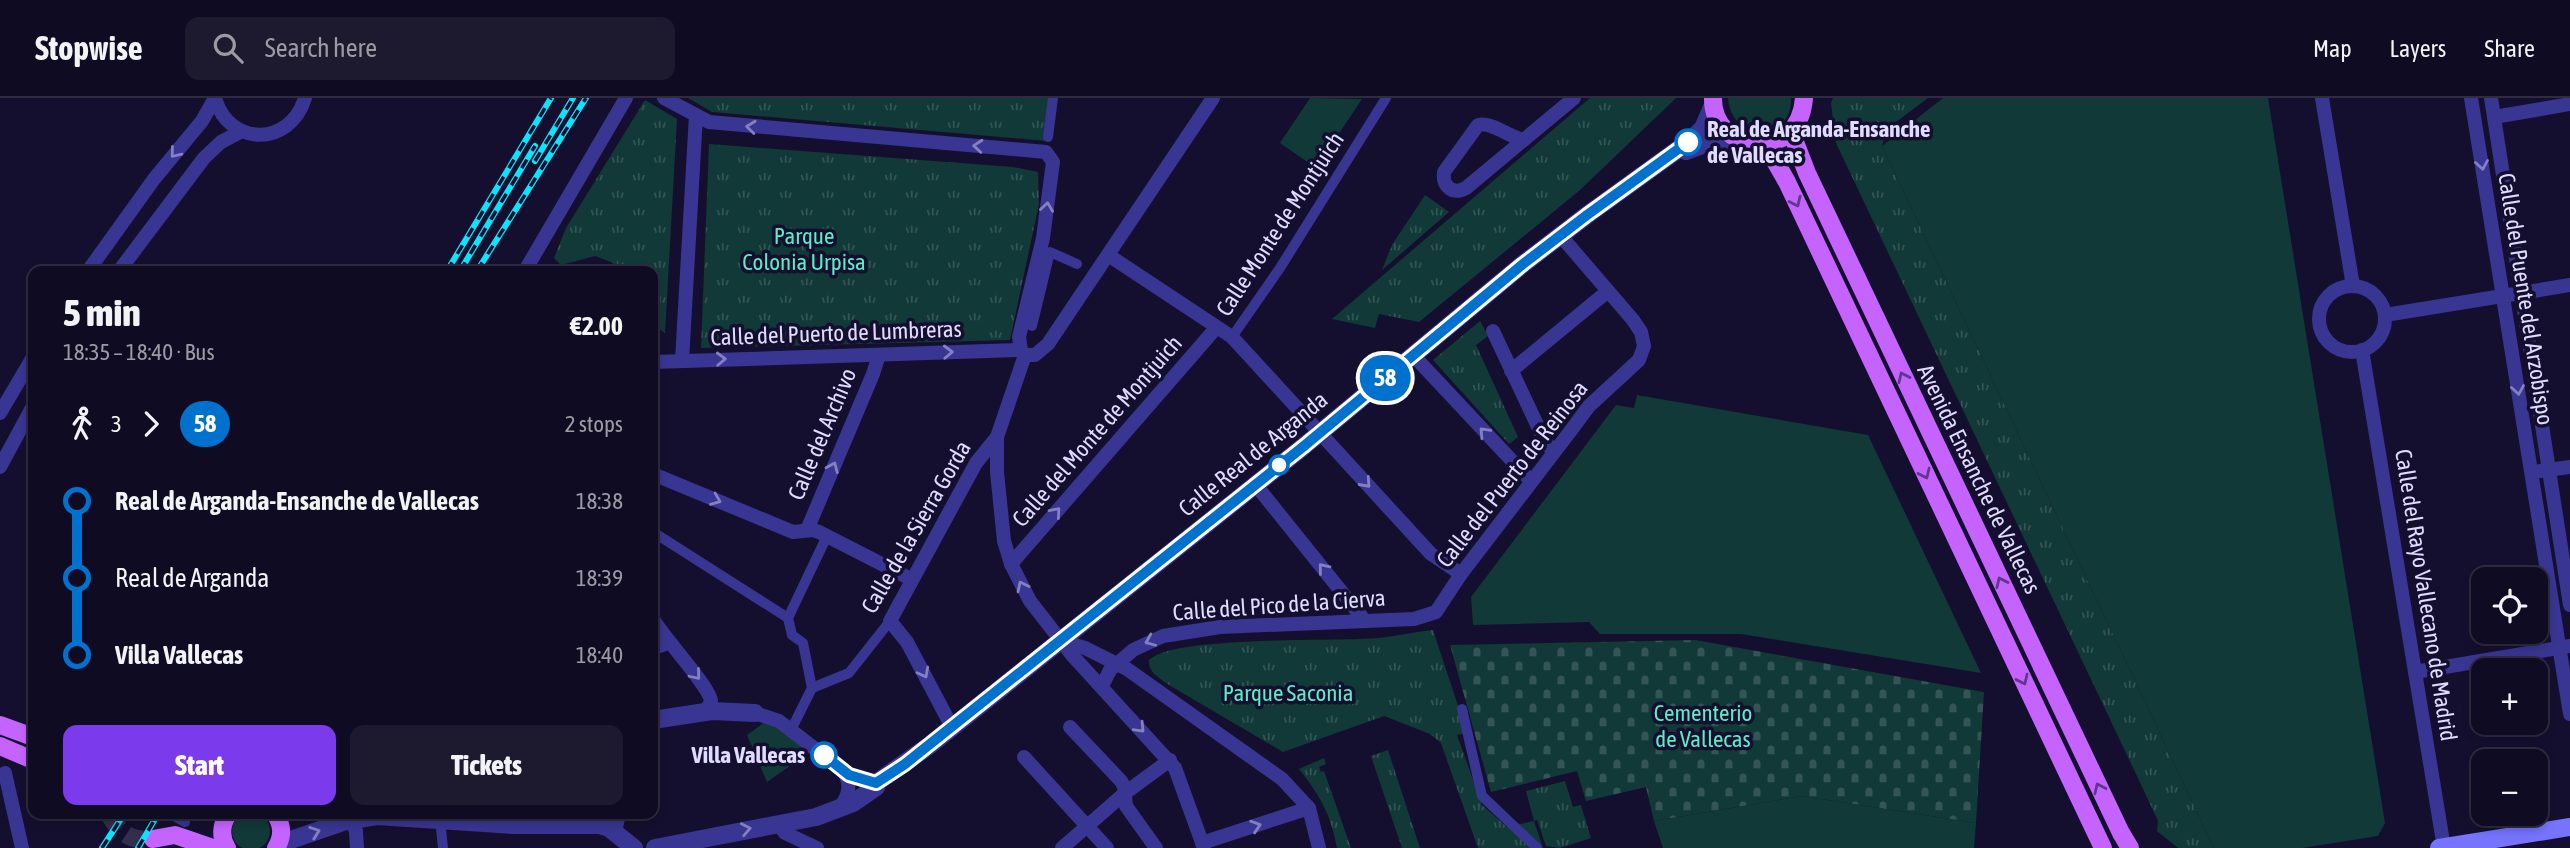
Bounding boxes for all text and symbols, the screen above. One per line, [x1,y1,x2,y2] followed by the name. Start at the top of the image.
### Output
[185,17,675,80] search box
[35,29,143,67] text: Stopwise
[209,29,247,67] icon: search
[265,33,377,63] text: Search here
[2313,35,2352,62] text: Map
[2390,35,2446,62] text: Layers
[2484,35,2535,62] text: Share
[1707,116,1930,168] place label: Real de Arganda-Ensanche de Vallecas
[745,119,757,134] one-way arrow
[1211,127,1349,321] street label: Calle Monte de Montjuich
[1675,129,1701,155] marker: Real de Arganda-Ensanche de Vallecas
[972,139,983,154] one-way arrow
[171,145,183,158] one-way arrow
[2474,159,2489,171] one-way arrow
[2493,171,2559,427] street label: Calle del Puente del Arzobispo
[1788,195,1802,207] one-way arrow
[1039,201,1054,213] one-way arrow
[742,223,866,275] park label: Parque Colonia Urpisa
[63,291,141,334] text: 5 min
[570,311,623,341] text: €2.00
[710,316,962,350] street label: Calle del Puerto de Lumbreras
[1007,330,1187,532] street label: Calle del Monte de Montjuich
[63,339,215,365] text: 18:35 – 18:40 · Bus
[943,345,954,360] one-way arrow
[716,352,727,367] one-way arrow
[1354,355,1416,401] line badge: 58
[1912,360,2046,598] street label: Avenida Ensanche de Vallecas
[783,364,861,504] street label: Calle del Archivo
[1374,364,1396,391] text: 58
[1898,372,1912,384] one-way arrow
[1431,376,1593,572] street label: Calle del Puerto de Reinosa
[2510,384,2525,396] one-way arrow
[1174,386,1332,522] street label: Calle Real de Arganda
[63,405,101,443] icon: walk
[132,405,170,443] icon: forward
[194,410,216,437] text: 58
[111,411,122,437] text: 3
[565,411,623,437] text: 2 stops
[1480,427,1492,440] one-way arrow
[856,436,976,618] street label: Calle de la Sierra Gorda
[2390,447,2462,743] street label: Calle del Rayo Vallecano de Madrid
[1269,455,1289,475] unlabelled marker
[825,462,839,474] one-way arrow
[1917,467,1931,479] one-way arrow
[1358,475,1370,488] one-way arrow
[115,486,479,516] text: Real de Arganda-Ensanche de Vallecas
[576,488,623,514] text: 18:38
[709,492,721,506] one-way arrow
[1048,508,1060,521] one-way arrow
[115,563,269,593] text: Real de Arganda
[1318,564,1331,576] one-way arrow
[576,565,623,591] text: 18:39
[2471,567,2548,826] map controls
[2471,567,2548,644] button: locate
[1996,577,2010,589] one-way arrow
[1016,581,1030,593] one-way arrow
[1172,585,1386,625] street label: Calle del Pico de la Cierva
[1145,633,1157,647] one-way arrow
[115,640,243,670] text: Villa Vallecas
[576,642,623,668] text: 18:40
[2471,658,2548,735] button: +
[915,666,929,678] one-way arrow
[688,667,700,680] one-way arrow
[2015,672,2029,685] one-way arrow
[1223,680,1353,706] park label: Parque Saconia
[1654,700,1752,752] park label: Cementerio de Vallecas
[1132,720,1144,733] one-way arrow
[63,725,336,805] button: Start
[350,725,623,805] button: Tickets
[691,742,805,768] place label: Villa Vallecas
[811,742,837,768] marker: Villa Vallecas
[2471,749,2548,826] button: −
[2094,782,2108,795] one-way arrow
[1250,820,1262,835] one-way arrow
[740,822,752,837] one-way arrow
[309,826,321,840] one-way arrow

